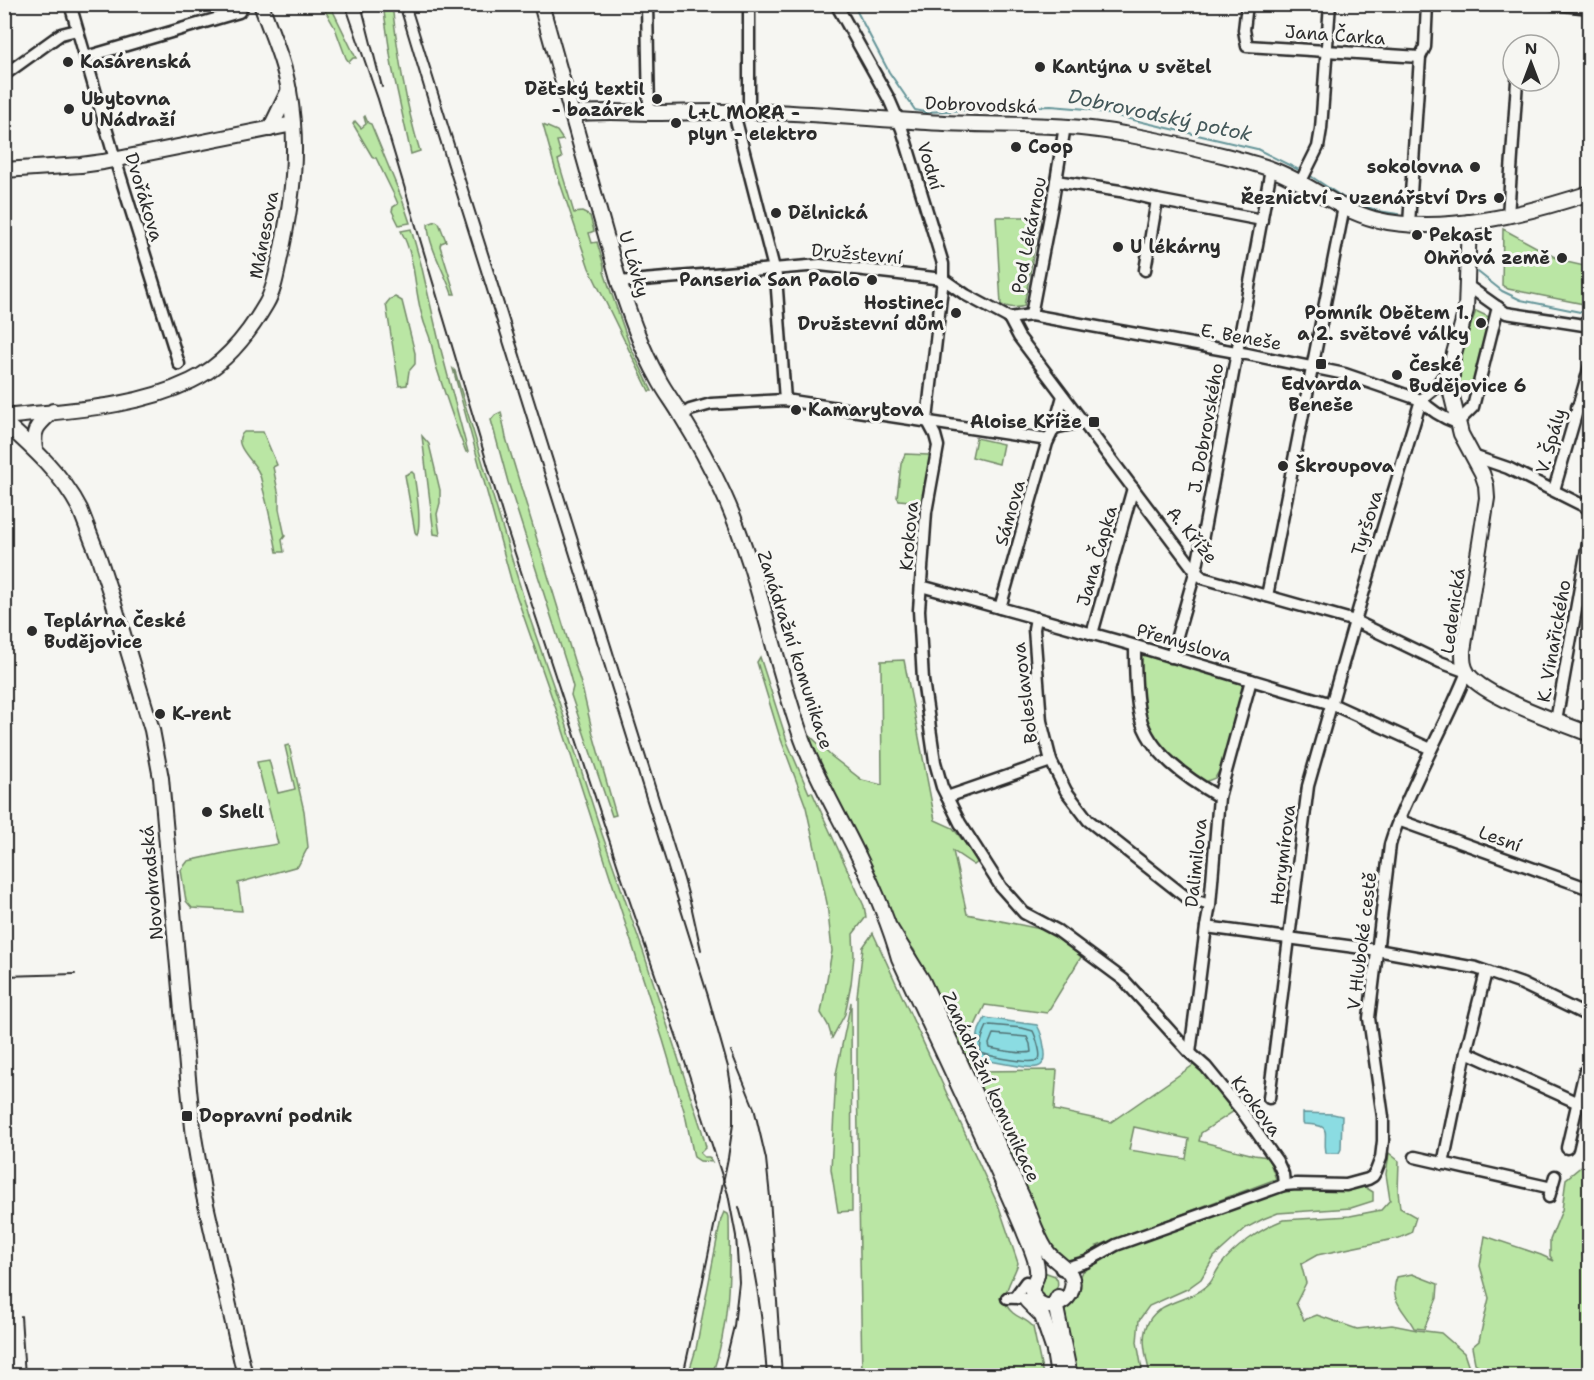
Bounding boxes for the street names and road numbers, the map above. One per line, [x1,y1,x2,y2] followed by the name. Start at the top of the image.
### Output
[1284,20,1386,50] street label: Jana Čarka
[924,91,1038,119] street label: Dobrovodská
[911,139,949,193] street label: Vodní
[119,150,169,244] street label: Dvořákova
[1006,174,1052,296] street label: Pod Lékárnou
[244,189,284,281] street label: Mánesova
[613,228,655,300] street label: U Lávky
[810,238,904,270] street label: Družstevní
[1199,318,1283,356] street label: E. Beneše
[1183,361,1229,495] street label: J. Dobrovského
[1530,405,1572,477] street label: V. Špály
[989,477,1031,549] street label: Sámova
[1346,487,1388,559] street label: Tyršova
[894,500,924,572] street label: Krokova
[1161,501,1223,569] street label: A. Kříže
[1071,503,1123,609] street label: Jana Čapka
[752,548,838,752] street label: Zanádražní komunikace
[1435,567,1471,655] street label: Ledenická
[1531,578,1577,704] street label: K. Vinařického
[1134,618,1234,668] street label: Přemyslova
[1007,641,1043,745] street label: Boleslavova
[1265,803,1301,907] street label: Horymírova
[1179,817,1213,909] street label: Dalimilova
[1475,820,1525,858] street label: Lesní
[135,825,169,941] street label: Novohradská
[1342,871,1382,1011] street label: V Hluboké cestě
[936,988,1046,1186] street label: Zanádražní komunikace
[1225,1071,1287,1141] street label: Krokova

